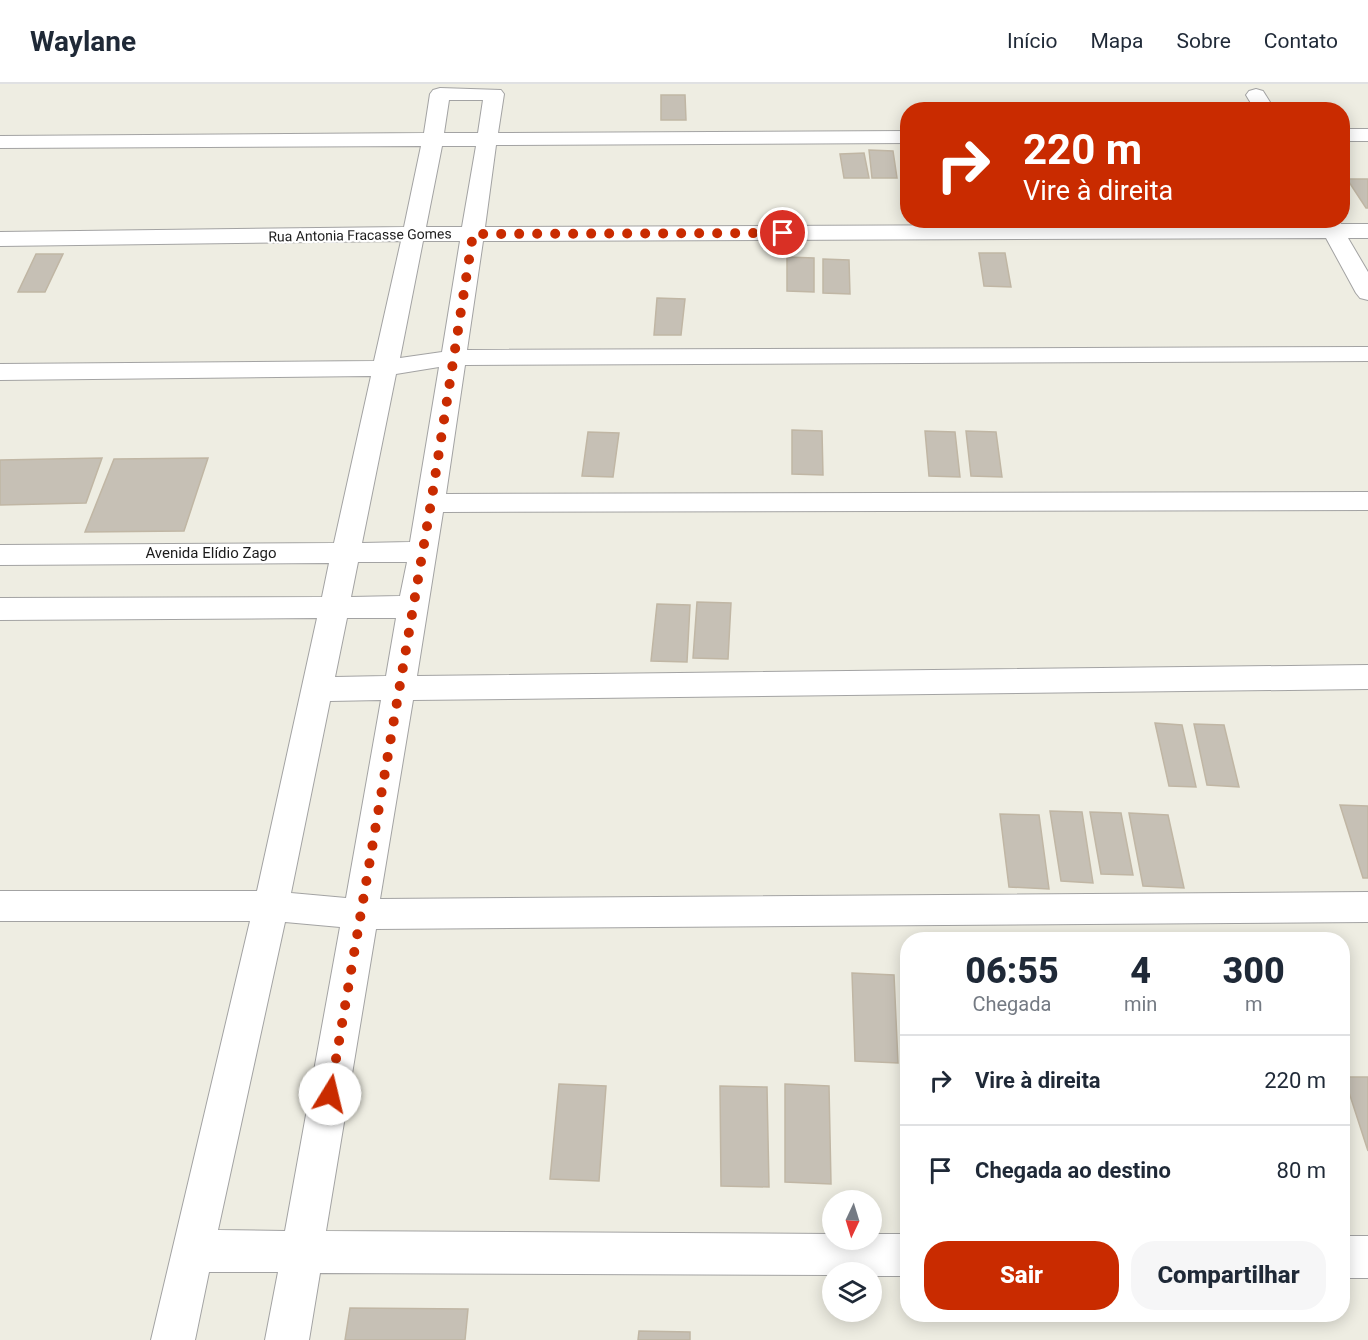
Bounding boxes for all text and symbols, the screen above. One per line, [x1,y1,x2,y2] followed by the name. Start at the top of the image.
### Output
[30,25,136,58] text: Waylane
[1007,29,1058,53] text: Início
[1091,29,1144,53] text: Mapa
[1177,29,1231,53] text: Sobre
[1264,29,1338,53] text: Contato
[1023,125,1142,174] text: 220 m
[924,126,1002,204] icon: right
[1023,175,1173,207] text: Vire à direita
[757,207,808,258] pin
[766,216,799,249] icon: arrive
[268,225,452,245] street label: Rua Antonia Fracasse Gomes
[145,544,277,562] street label: Avenida Elídio Zago
[965,950,1059,992] text: 06:55
[1130,950,1151,992] text: 4
[1223,950,1285,992] text: 300
[972,992,1051,1016] text: Chegada
[1124,992,1157,1016] text: min
[1245,992,1262,1016] text: m
[298,1062,362,1126] position arrow
[924,1064,957,1097] icon: right
[975,1068,1101,1093] text: Vire à direita
[1264,1068,1326,1093] text: 220 m
[924,1154,957,1187] icon: arrive
[975,1158,1171,1183] text: Chegada ao destino
[1277,1158,1326,1183] text: 80 m
[822,1190,882,1250] north arrow
[822,1190,882,1322] map controls
[924,1241,1119,1310] button: Sair
[1131,1241,1326,1310] button: Compartilhar
[822,1262,882,1322] button: layers

